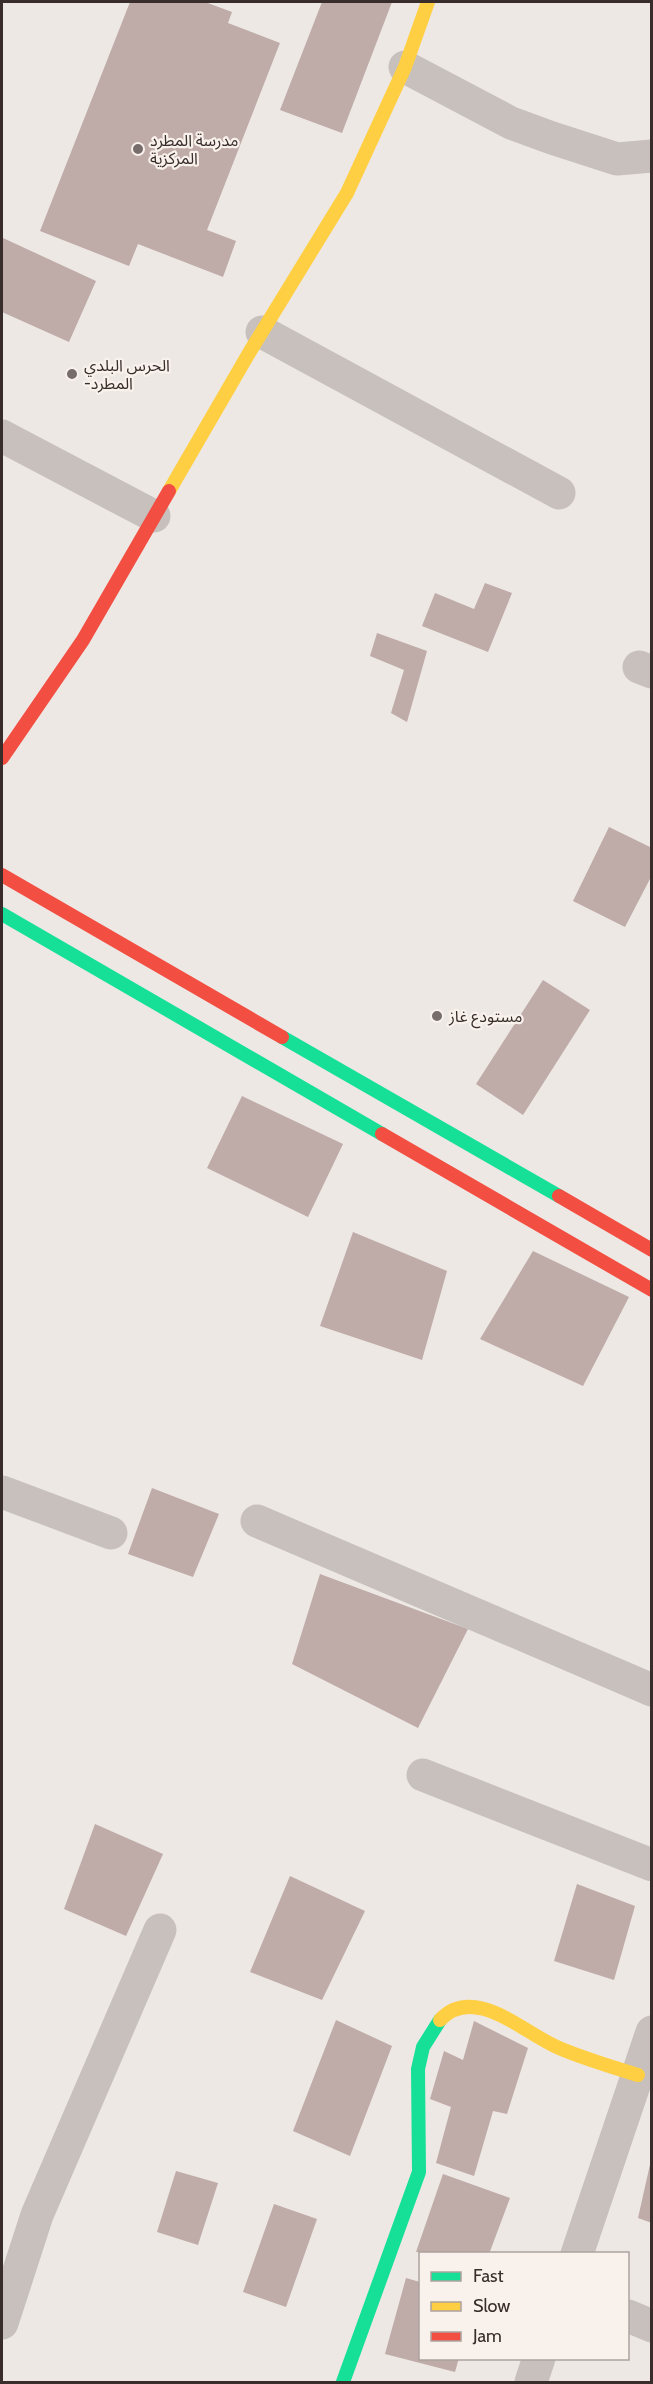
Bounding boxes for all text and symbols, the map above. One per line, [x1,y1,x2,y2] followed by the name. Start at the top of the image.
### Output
[150,131,238,168] place label: مدرسة المطرد المركزية
[131,142,145,156] marker: مدرسة المطرد المركزية
[84,356,170,393] place label: الحرس البلدي -المطرد
[65,367,79,381] marker: الحرس البلدي -المطرد
[448,1007,522,1029] place label: مستودع غاز
[430,1009,444,1023] marker: مستودع غاز
[419,2252,629,2360] legend
[473,2265,504,2287] text: Fast
[473,2295,510,2317] text: Slow
[472,2325,502,2347] text: Jam

